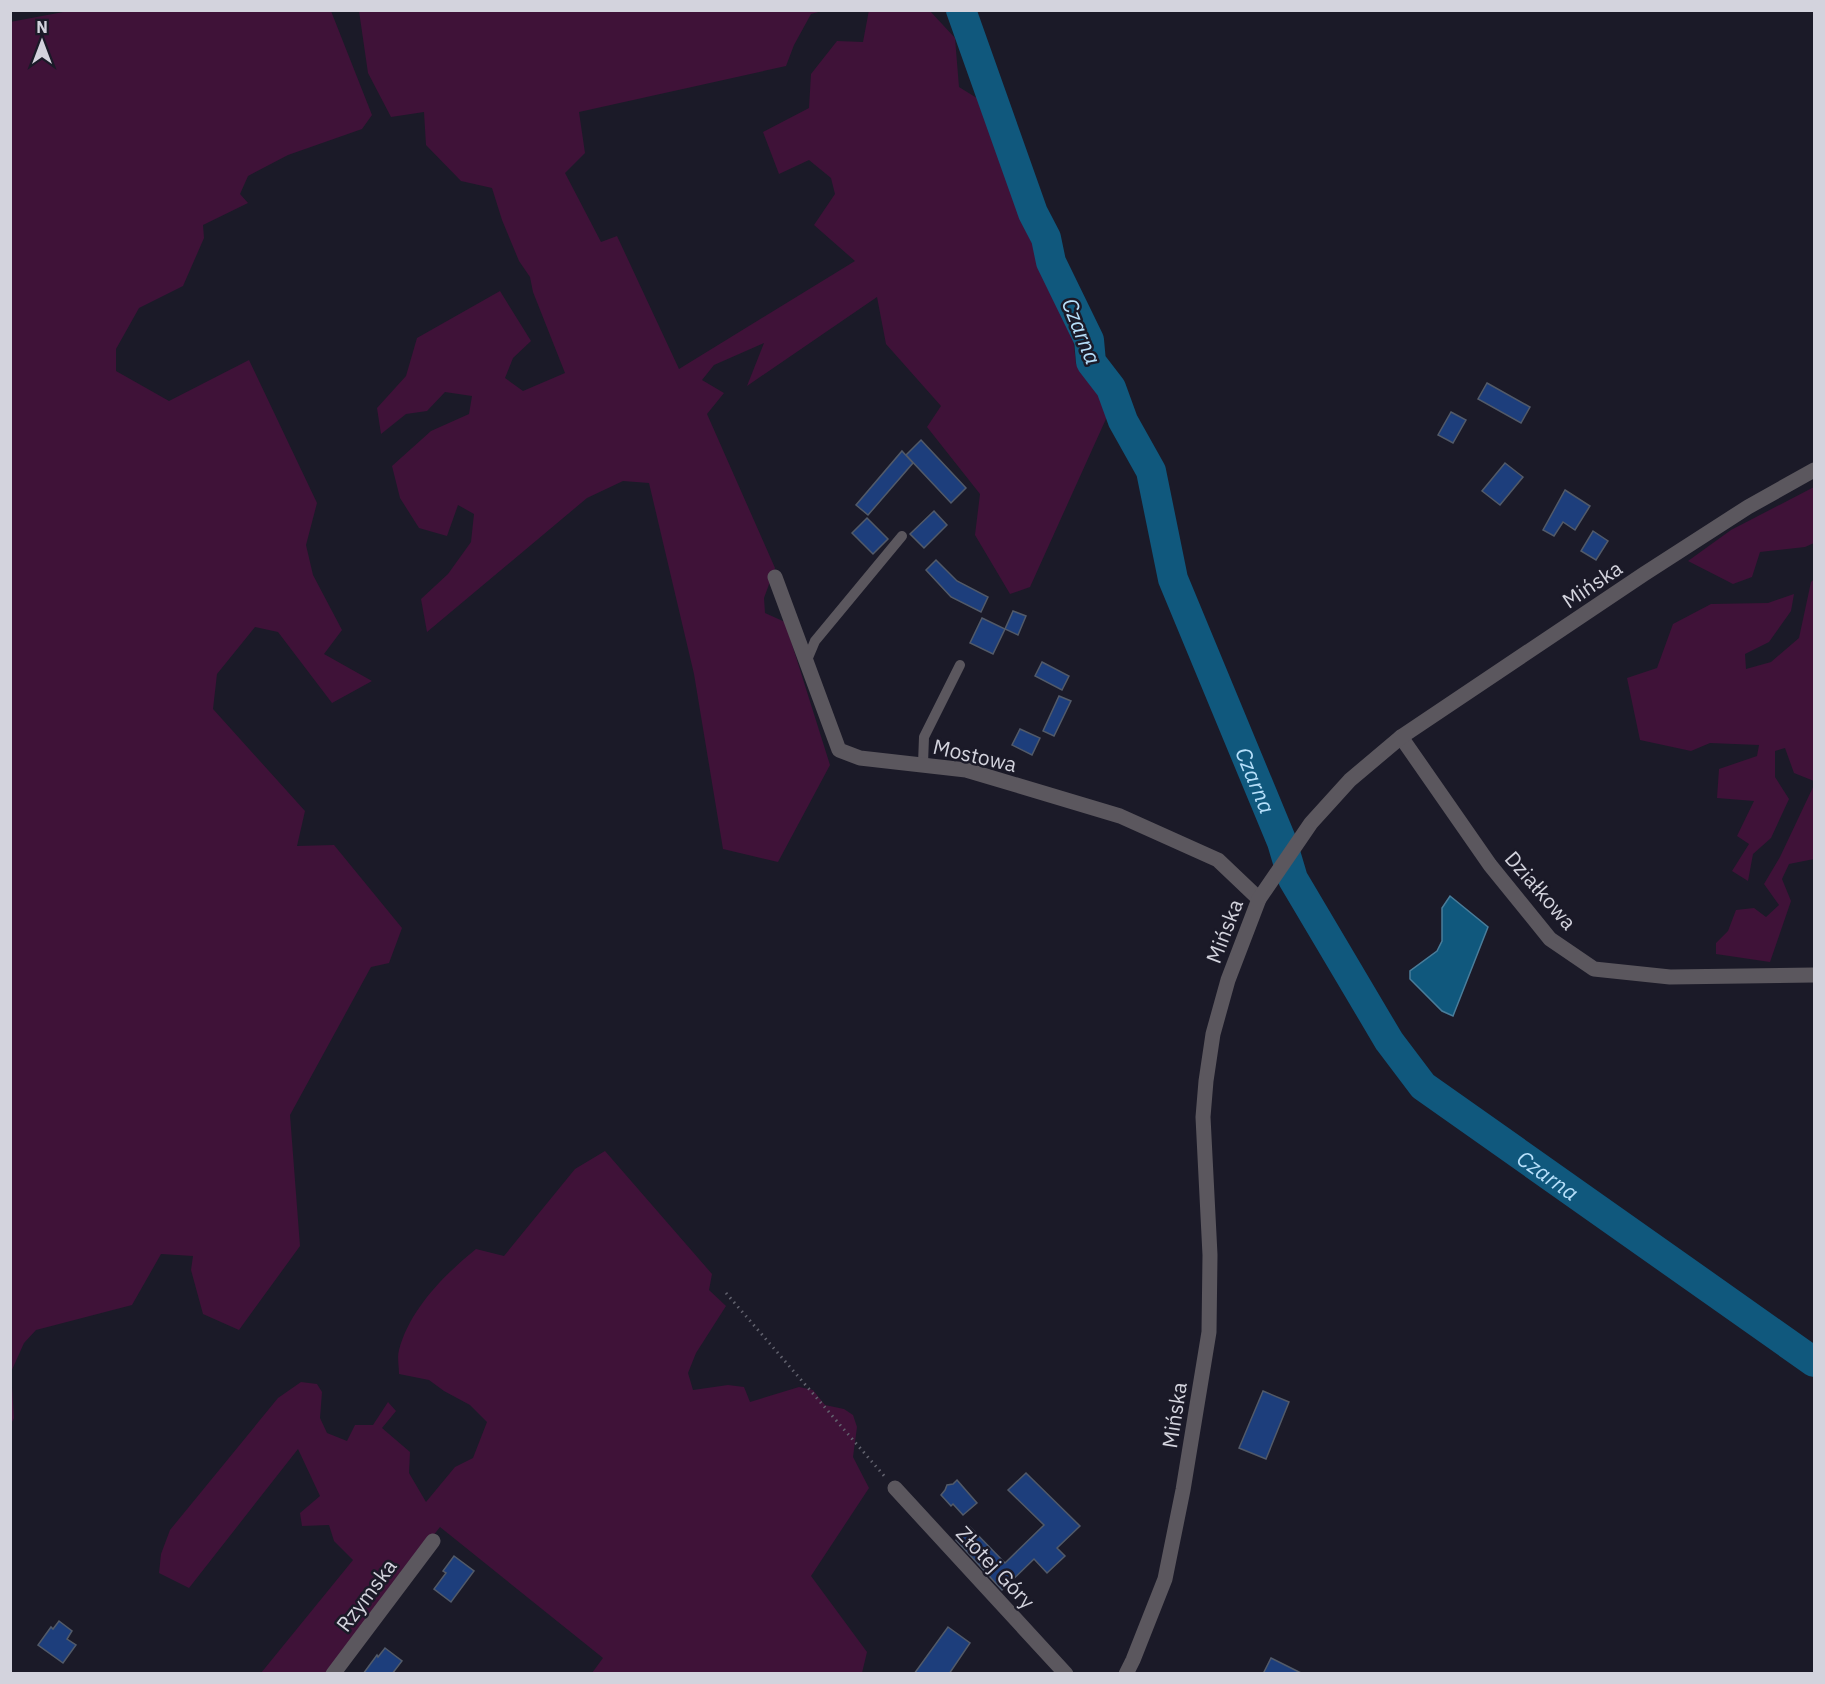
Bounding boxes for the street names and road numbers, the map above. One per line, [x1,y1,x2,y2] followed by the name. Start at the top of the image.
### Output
[1557,554,1627,614] street label: Mińska
[930,732,1020,778] street label: Mostowa
[1499,845,1583,935] street label: Działkowa
[1199,895,1249,967] street label: Mińska
[1155,1380,1193,1450] street label: Mińska
[950,1520,1042,1615] street label: Złotej Góry
[329,1553,403,1637] street label: Rzymska

